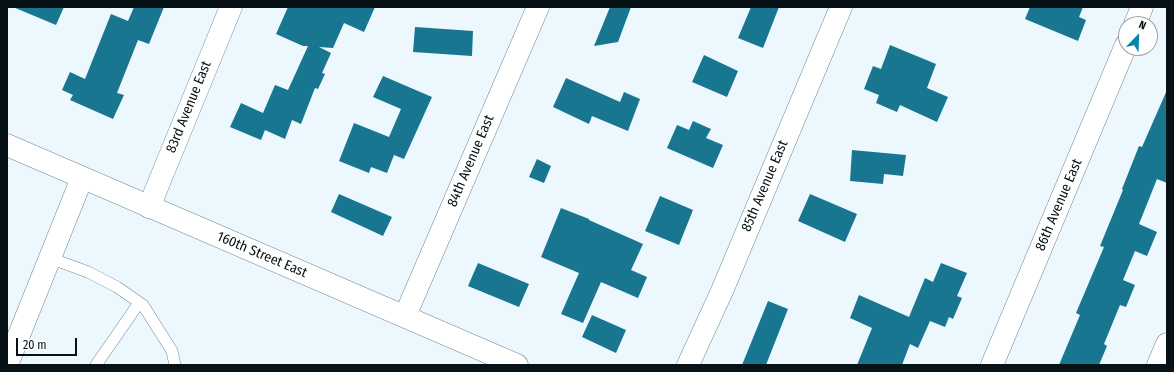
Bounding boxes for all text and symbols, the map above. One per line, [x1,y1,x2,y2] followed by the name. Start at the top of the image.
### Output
[1118,16,1158,56] north arrow
[1137,18,1148,33] text: N
[163,59,215,155] street label: 83rd Avenue East
[444,113,498,209] street label: 84th Avenue East
[738,138,792,234] street label: 85th Avenue East
[1032,156,1086,254] street label: 86th Avenue East
[214,228,310,282] street label: 160th Street East
[18,330,79,356] scale bar
[23,338,47,352] text: 20 m

